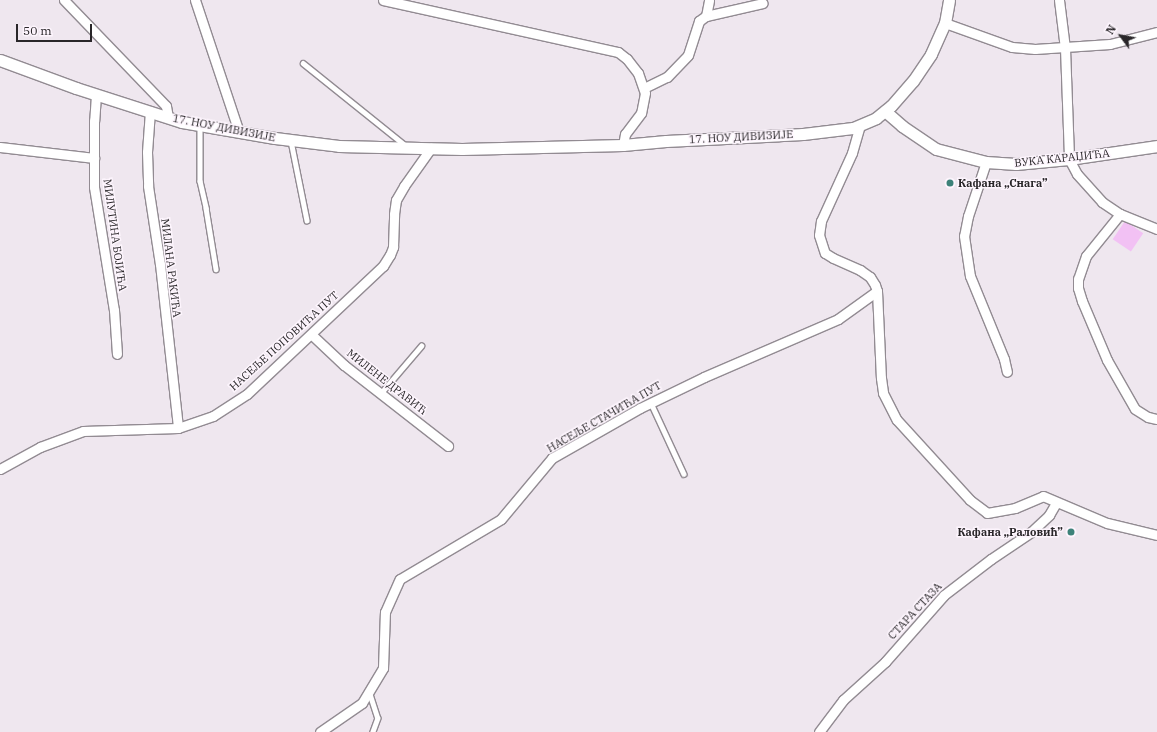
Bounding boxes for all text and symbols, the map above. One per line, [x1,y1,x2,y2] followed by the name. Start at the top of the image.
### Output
[18,16,94,42] scale bar
[1101,16,1141,56] north arrow
[1103,22,1119,37] text: N
[23,23,52,38] text: 50 m
[172,112,276,144] street label: 17. НОУ ДИВИЗИЈЕ
[689,128,793,146] street label: 17. НОУ ДИВИЗИЈЕ
[1014,146,1110,170] street label: ВУКА КАРАЏИЋА
[958,176,1048,190] place label: Кафана „Снага”
[101,178,129,292] street label: МИЛУТИНА БОЈИЋА
[945,178,955,188] marker: Кафана „Снага”
[158,218,184,318] street label: МИЛАНА РАКИЋА
[227,289,341,393] street label: НАСЕЉЕ ПОПОВИЋА ПУТ
[344,347,430,417] street label: МИЛЕНЕ ДРАВИЋ
[544,379,664,455] street label: НАСЕЉЕ СТАЧИЋА ПУТ
[957,525,1063,539] place label: Кафана „Раловић”
[1066,527,1076,537] marker: Кафана „Раловић”
[885,580,945,642] street label: СТАРА СТАЗА

